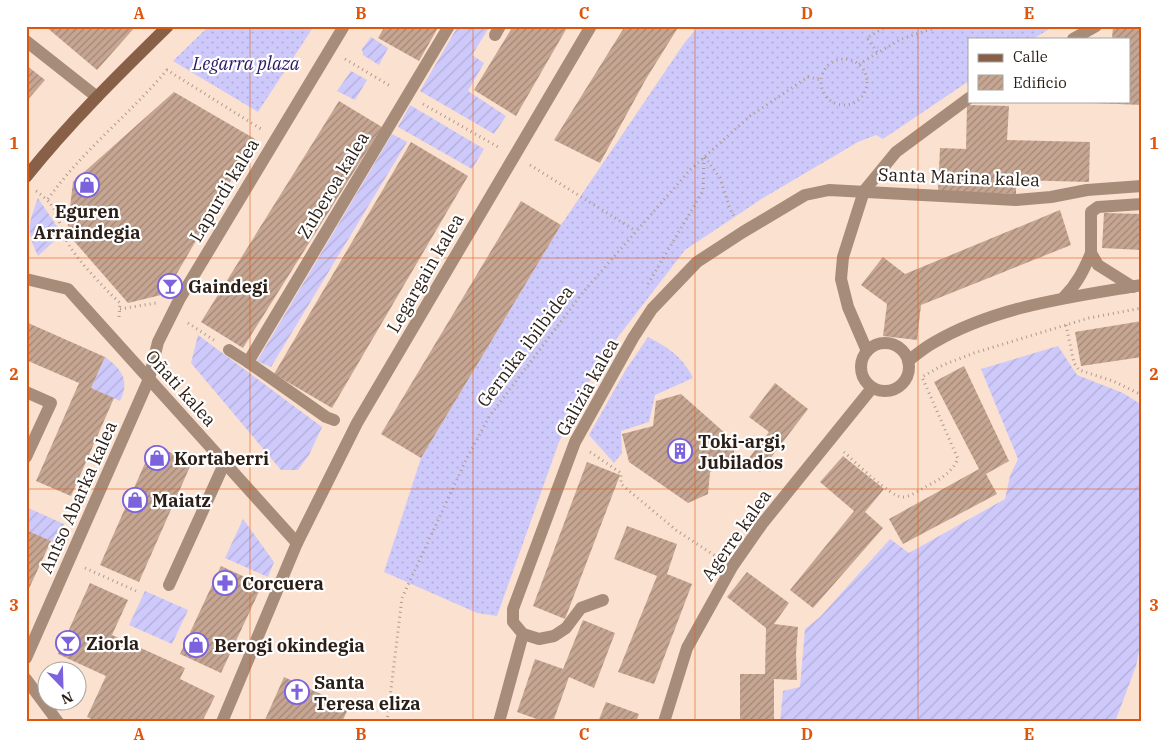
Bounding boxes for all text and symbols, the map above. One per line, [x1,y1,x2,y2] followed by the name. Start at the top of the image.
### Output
[133,3,145,23] text: A
[355,3,367,23] text: B
[579,3,589,23] text: C
[801,3,813,23] text: D
[1024,3,1034,23] text: E
[968,38,1130,102] legend
[1013,47,1048,66] text: Calle
[192,52,300,75] park label: Legarra plaza
[1013,73,1067,92] text: Edificio
[292,127,374,243] street label: Zuberoa kalea
[9,133,19,153] text: 1
[1149,133,1159,153] text: 1
[184,134,264,246] street label: Lapurdi kalea
[877,163,1041,191] street label: Santa Marina kalea
[74,172,100,198] shop icon: Eguren Arraindegia
[34,200,140,244] place label: Eguren Arraindegia
[381,209,469,337] street label: Legargain kalea
[157,273,183,299] bar icon: Gaindegi
[188,275,268,298] place label: Gaindegi
[472,280,578,412] street label: Gernika ibilbidea
[551,334,623,440] street label: Galizia kalea
[140,345,222,431] street label: Oñati kalea
[9,364,19,384] text: 2
[1149,364,1159,384] text: 2
[34,417,122,577] street label: Antso Abarka kalea
[698,430,786,474] place label: Toki-argi, Jubilados
[667,438,693,464] building icon: Toki-argi, Jubilados
[144,445,170,471] shop icon: Kortaberri
[174,447,269,470] place label: Kortaberri
[696,485,776,585] street label: Agerre kalea
[122,487,148,513] shop icon: Maiatz
[152,489,211,512] place label: Maiatz
[212,570,238,596] pharmacy icon: Corcuera
[242,572,324,595] place label: Corcuera
[9,595,19,615] text: 3
[1149,595,1159,615] text: 3
[55,630,81,656] bar icon: Ziorla
[86,632,139,655] place label: Ziorla
[183,632,209,658] shop icon: Berogi okindegia
[214,634,365,657] place label: Berogi okindegia
[38,660,88,710] north arrow
[314,671,420,715] place label: Santa Teresa eliza
[284,679,310,705] church icon: Santa Teresa eliza
[58,688,76,708] text: N
[133,724,145,744] text: A
[355,724,367,744] text: B
[579,724,589,744] text: C
[801,724,813,744] text: D
[1024,724,1034,744] text: E

